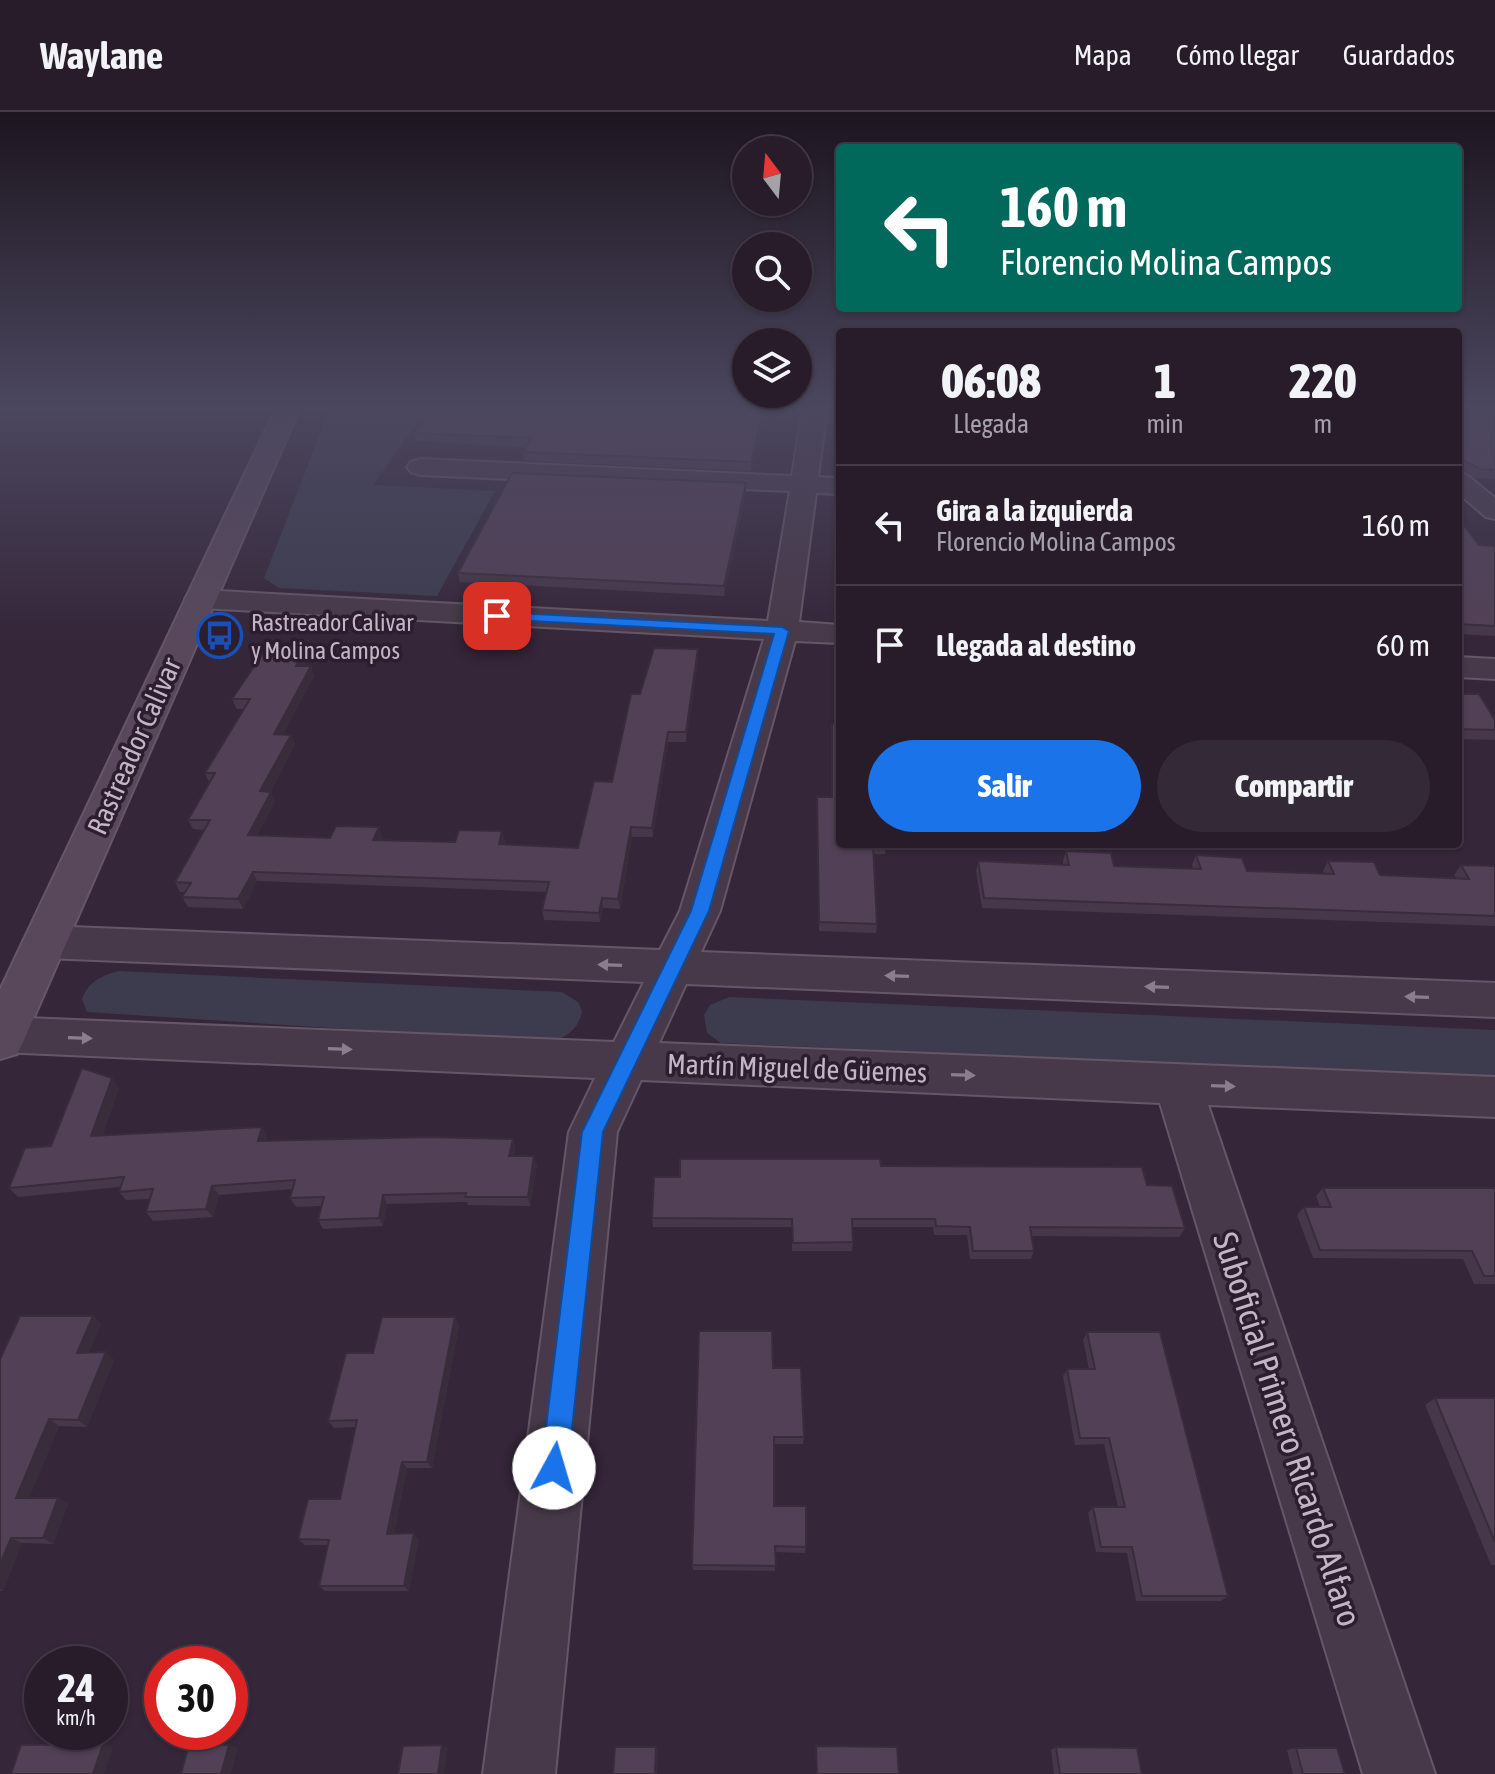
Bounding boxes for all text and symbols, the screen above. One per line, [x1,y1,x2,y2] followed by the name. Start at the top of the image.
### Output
[40,34,163,77] text: Waylane
[1074,39,1132,71] text: Mapa
[1176,39,1299,71] text: Cómo llegar
[1343,39,1455,71] text: Guardados
[732,136,812,216] north arrow
[732,136,812,408] map controls
[1000,175,1127,239] text: 160 m
[868,176,972,280] icon: left
[732,232,812,312] button: search
[1000,241,1332,283] text: Florencio Molina Campos
[732,328,812,408] button: layers
[941,353,1041,408] text: 06:08
[1154,353,1176,408] text: 1
[1289,353,1357,408] text: 220
[953,409,1029,439] text: Llegada
[1146,409,1184,439] text: min
[1313,409,1332,439] text: m
[936,493,1133,527] text: Gira a la izquierda
[868,503,912,547] icon: left
[1362,508,1430,542] text: 160 m
[936,527,1176,557] text: Florencio Molina Campos
[463,582,531,650] pin
[475,594,519,638] icon: arrive
[251,609,414,664] place label: Rastreador Calivar y Molina Campos
[196,612,244,660] bus stop icon: Rastreador Calivar y Molina Campos
[868,623,912,667] icon: arrive
[936,628,1136,662] text: Llegada al destino
[1376,628,1430,662] text: 60 m
[81,652,187,839] street label: Rastreador Calivar
[868,740,1141,832] button: Salir
[1157,740,1430,832] button: Compartir
[597,958,622,971] one-way arrow
[884,970,909,983] one-way arrow
[1144,980,1169,993] one-way arrow
[1404,991,1429,1004] one-way arrow
[68,1032,93,1045] one-way arrow
[328,1043,353,1056] one-way arrow
[666,1047,928,1089] street label: Martín Miguel de Güemes
[951,1069,977,1082] one-way arrow
[1211,1080,1236,1093] one-way arrow
[1206,1227,1370,1631] street label: Suboficial Primero Ricardo Alfaro
[512,1426,596,1510] position arrow
[144,1646,248,1750] speed limit sign: 30
[57,1665,95,1710] text: 24
[56,1706,96,1729] text: km/h

